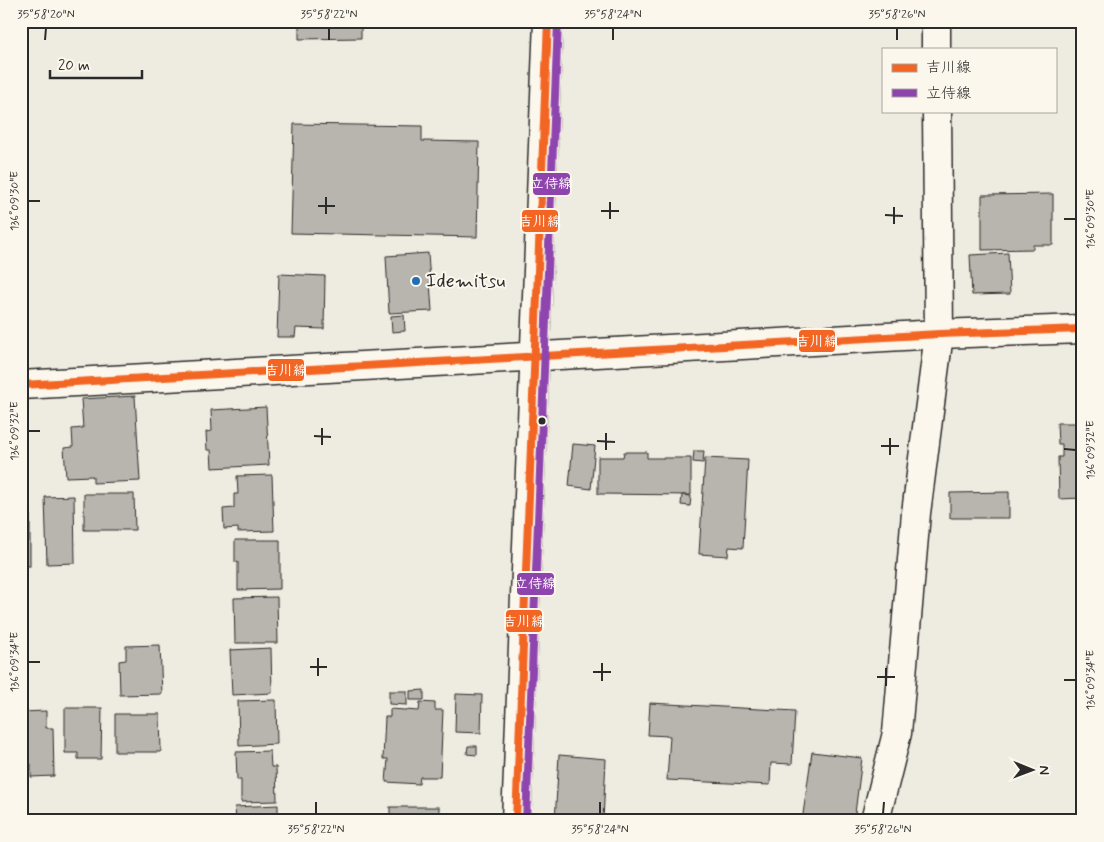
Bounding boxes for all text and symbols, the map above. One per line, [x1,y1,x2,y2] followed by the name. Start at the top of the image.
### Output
[17,7,75,23] text: 35°58'20"N
[301,7,357,23] text: 35°58'22"N
[584,7,642,23] text: 35°58'24"N
[868,7,926,23] text: 35°58'26"N
[50,48,142,80] scale bar
[882,48,1056,112] legend
[58,56,90,76] text: 20 m
[926,58,971,78] text: 吉川線
[926,84,971,104] text: 立侍線
[7,171,23,231] text: 136°09'30"E
[532,172,571,196] line badge: 立侍線
[530,175,572,193] text: 立侍線
[1083,189,1099,249] text: 136°09'30"E
[521,209,559,233] line badge: 吉川線
[519,213,561,231] text: 吉川線
[426,268,505,295] place label: Idemitsu
[410,275,422,287] marker: Idemitsu
[798,329,836,353] line badge: 吉川線
[796,333,838,351] text: 吉川線
[267,358,305,382] line badge: 吉川線
[265,362,307,380] text: 吉川線
[7,401,23,461] text: 136°09'32"E
[537,416,547,426] unlabelled marker
[1083,420,1099,480] text: 136°09'32"E
[516,572,555,596] line badge: 立侍線
[514,575,556,593] text: 立侍線
[505,609,543,633] line badge: 吉川線
[503,613,545,631] text: 吉川線
[7,632,23,692] text: 136°09'34"E
[1083,650,1099,710] text: 136°09'34"E
[1006,744,1056,794] north arrow
[1035,765,1053,775] text: N
[288,822,344,838] text: 35°58'22"N
[571,822,629,838] text: 35°58'24"N
[854,822,912,838] text: 35°58'26"N

